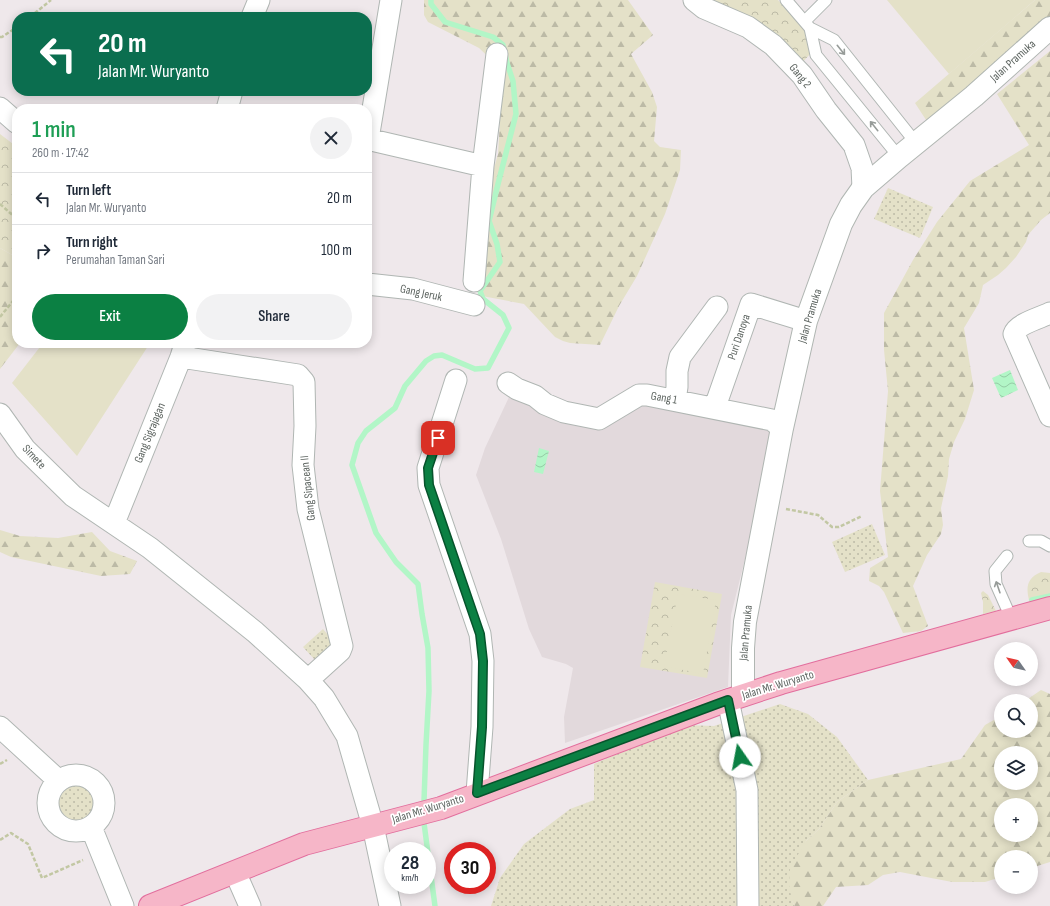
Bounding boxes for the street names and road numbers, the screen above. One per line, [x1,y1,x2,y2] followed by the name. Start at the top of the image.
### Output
[986,36,1039,86] street label: Jalan Pramuka
[786,61,814,91] street label: Gang 2
[399,281,444,305] street label: Gang Jeruk
[794,287,825,346] street label: Jalan Pramuka
[724,312,754,362] street label: Puri Danoya
[650,388,679,408] street label: Gang 1
[131,401,169,465] street label: Gang Sigrajagan
[19,442,49,473] street label: Simete
[297,455,319,521] street label: Gang Sipacean II
[736,604,756,662] street label: Jalan Pramuka
[739,667,816,703] street label: Jalan Mr. Wuryanto
[389,791,466,827] street label: Jalan Mr. Wuryanto

